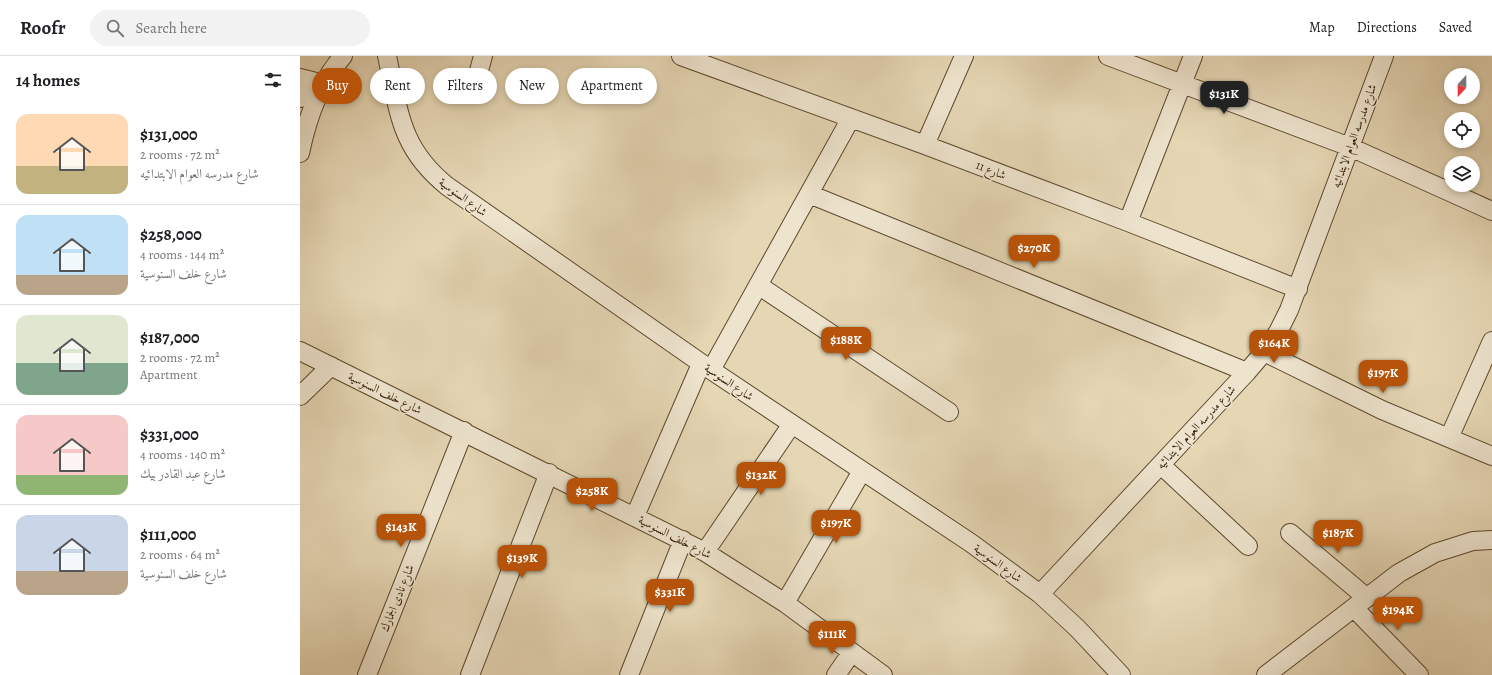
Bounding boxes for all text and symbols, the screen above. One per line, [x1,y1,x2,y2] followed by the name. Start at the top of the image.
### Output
[90,10,370,46] search box
[20,15,66,41] text: Roofr
[104,17,126,39] icon: search
[136,18,207,38] text: Search here
[1309,18,1335,37] text: Map
[1357,18,1417,37] text: Directions
[1439,18,1472,37] text: Saved
[312,68,362,104] chip: Buy
[370,68,425,104] chip: Rent
[433,68,497,104] chip: Filters
[505,68,559,104] chip: New
[567,68,657,104] chip: Apartment
[1444,68,1480,104] north arrow
[1444,68,1480,192] map controls
[16,69,80,92] text: 14 homes
[262,69,284,91] icon: filters
[1196,81,1252,115] pin: $131K
[1328,82,1383,191] street label: شارع مدرسه العوام الابتدائيه
[1209,85,1239,102] text: $131K
[1444,112,1480,148] button: locate
[140,123,198,146] text: $131,000
[48,130,96,178] icon: home
[140,146,220,163] text: 2 rooms · 72 m²
[1444,156,1480,192] button: layers
[972,157,1009,186] street label: شارع 11
[140,165,259,182] text: شارع مدرسه العوام الابتدائيه
[434,174,491,222] street label: شارع السنوسية
[140,223,202,246] text: $258,000
[48,231,96,279] icon: home
[1006,235,1062,269] pin: $270K
[1018,239,1050,256] text: $270K
[140,246,224,263] text: 4 rooms · 144 m²
[140,265,227,282] text: شارع خلف السنوسية
[140,326,200,349] text: $187,000
[818,327,874,361] pin: $188K
[1246,330,1302,364] pin: $164K
[48,331,96,379] icon: home
[830,331,862,348] text: $188K
[1258,334,1290,351] text: $164K
[140,349,220,366] text: 2 rooms · 72 m²
[700,360,757,407] street label: شارع السنوسية
[1355,360,1411,394] pin: $197K
[1368,364,1398,381] text: $197K
[140,366,198,383] text: Apartment
[344,368,425,421] street label: شارع خلف السنوسية
[1153,381,1241,475] street label: شارع مدرسه العوام الابتدائيه
[140,423,199,446] text: $331,000
[48,431,96,479] icon: home
[140,446,225,463] text: 4 rooms · 140 m²
[733,462,789,496] pin: $132K
[140,465,226,482] text: شارع عبد القادر بيك
[745,466,777,483] text: $132K
[564,478,620,512] pin: $258K
[576,482,608,499] text: $258K
[808,510,864,544] pin: $197K
[634,512,715,565] street label: شارع خلف السنوسية
[373,514,429,548] pin: $143K
[821,514,851,531] text: $197K
[386,518,416,535] text: $143K
[1310,520,1366,554] pin: $187K
[140,523,196,546] text: $111,000
[1322,524,1354,541] text: $187K
[48,531,96,579] icon: home
[969,540,1026,588] street label: شارع السنوسية
[494,545,550,579] pin: $139K
[140,546,220,563] text: 2 rooms · 64 m²
[507,549,537,566] text: $139K
[376,562,421,635] street label: شارع نادى الجمارك
[140,565,227,582] text: شارع خلف السنوسية
[642,579,698,613] pin: $331K
[655,583,685,600] text: $331K
[1370,597,1426,631] pin: $194K
[1382,601,1414,618] text: $194K
[804,621,860,655] pin: $111K
[818,625,846,642] text: $111K

